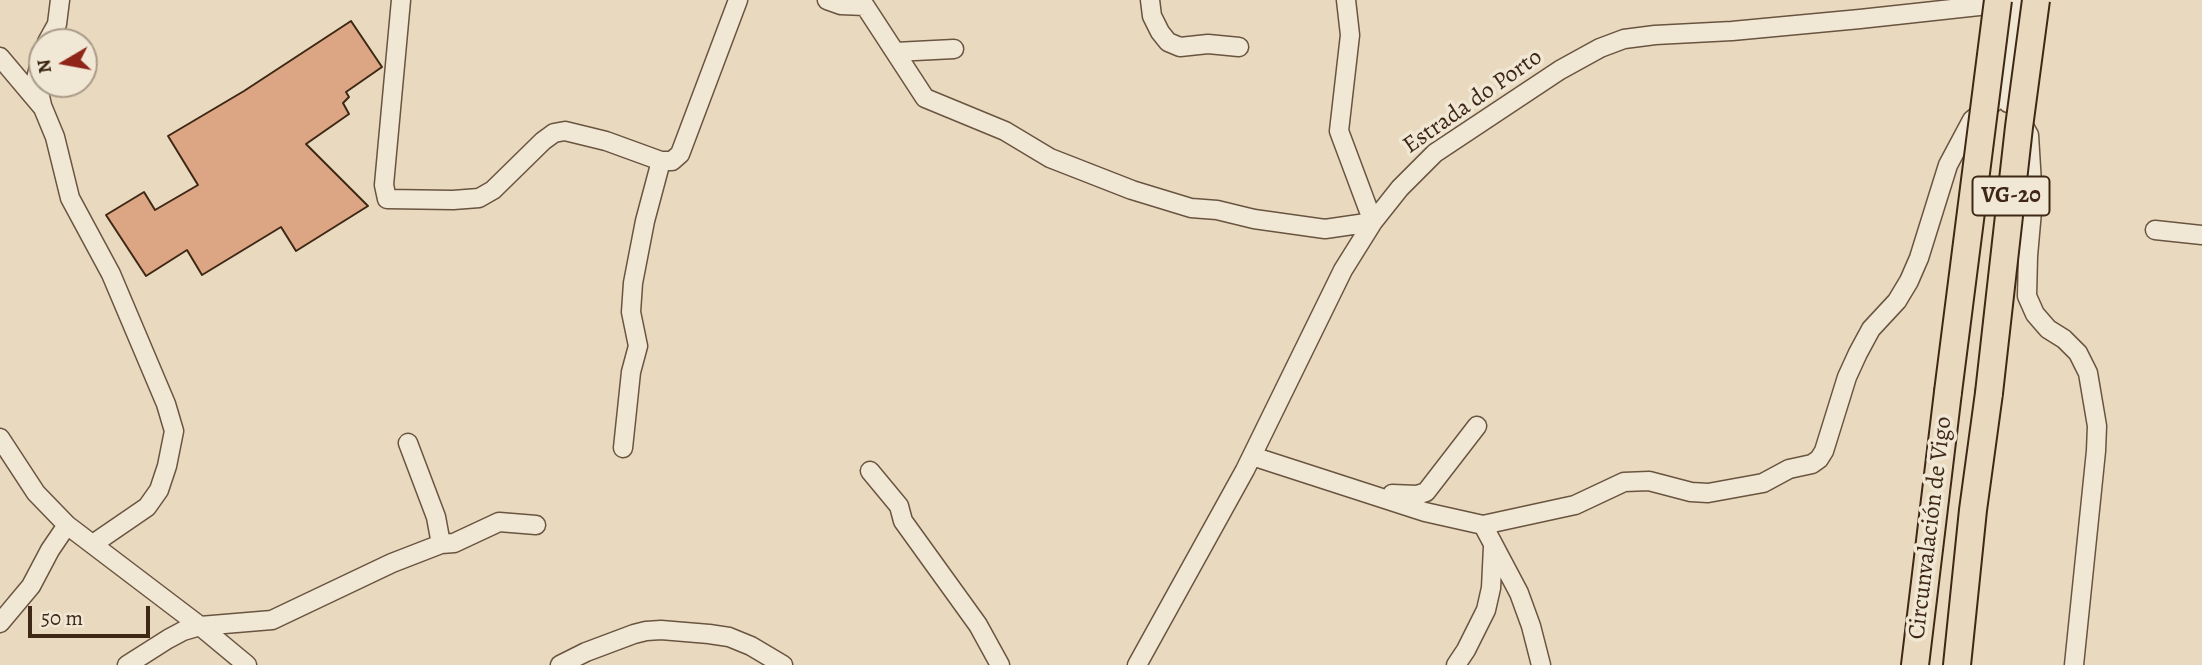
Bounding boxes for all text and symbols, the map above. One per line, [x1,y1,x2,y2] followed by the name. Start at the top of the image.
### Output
[28,28,98,98] north arrow
[1398,43,1548,161] street label: Estrada do Porto
[30,57,58,75] text: N
[1972,176,2050,216] road number: VG-20
[1903,415,1959,641] street label: Circunvalación de Vigo
[32,592,154,636] scale bar
[41,604,83,632] text: 50 m

